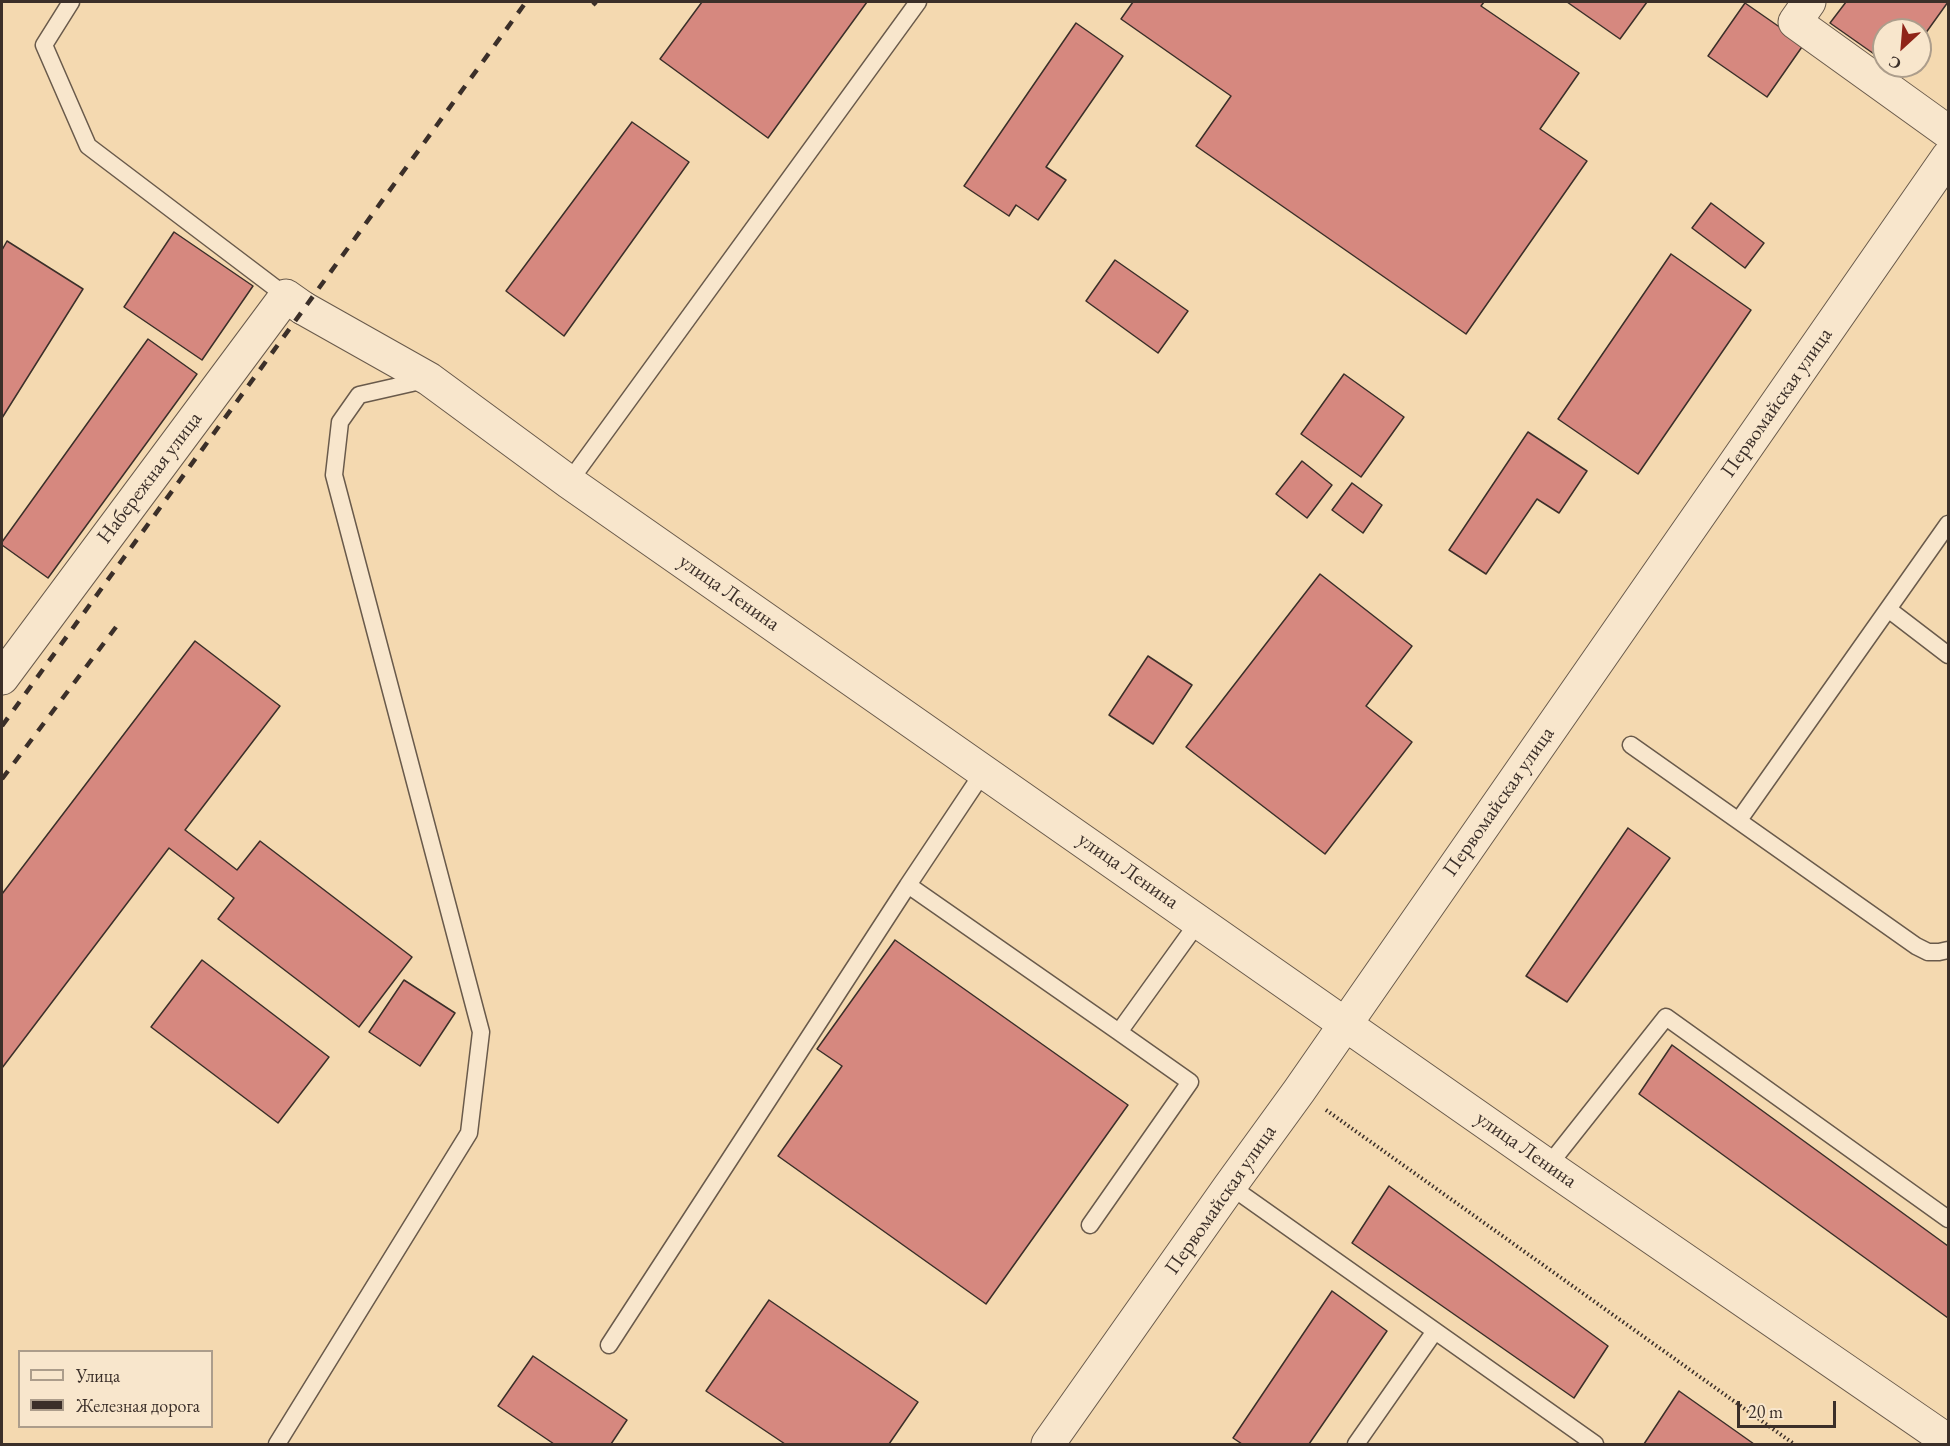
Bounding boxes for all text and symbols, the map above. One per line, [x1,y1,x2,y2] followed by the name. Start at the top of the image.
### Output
[1872,18,1932,78] north arrow
[1885,51,1904,75] text: С
[1716,323,1838,483] street label: Первомайская улица
[92,407,208,549] street label: Набережная улица
[674,549,784,637] street label: улица Ленина
[1438,722,1560,882] street label: Первомайская улица
[1073,827,1183,915] street label: улица Ленина
[1471,1106,1581,1194] street label: улица Ленина
[1160,1120,1282,1280] street label: Первомайская улица
[18,1350,213,1428] legend
[76,1364,120,1387] text: Улица
[1740,1389,1839,1427] scale bar
[76,1394,200,1417] text: Железная дорога
[1748,1400,1783,1423] text: 20 m

